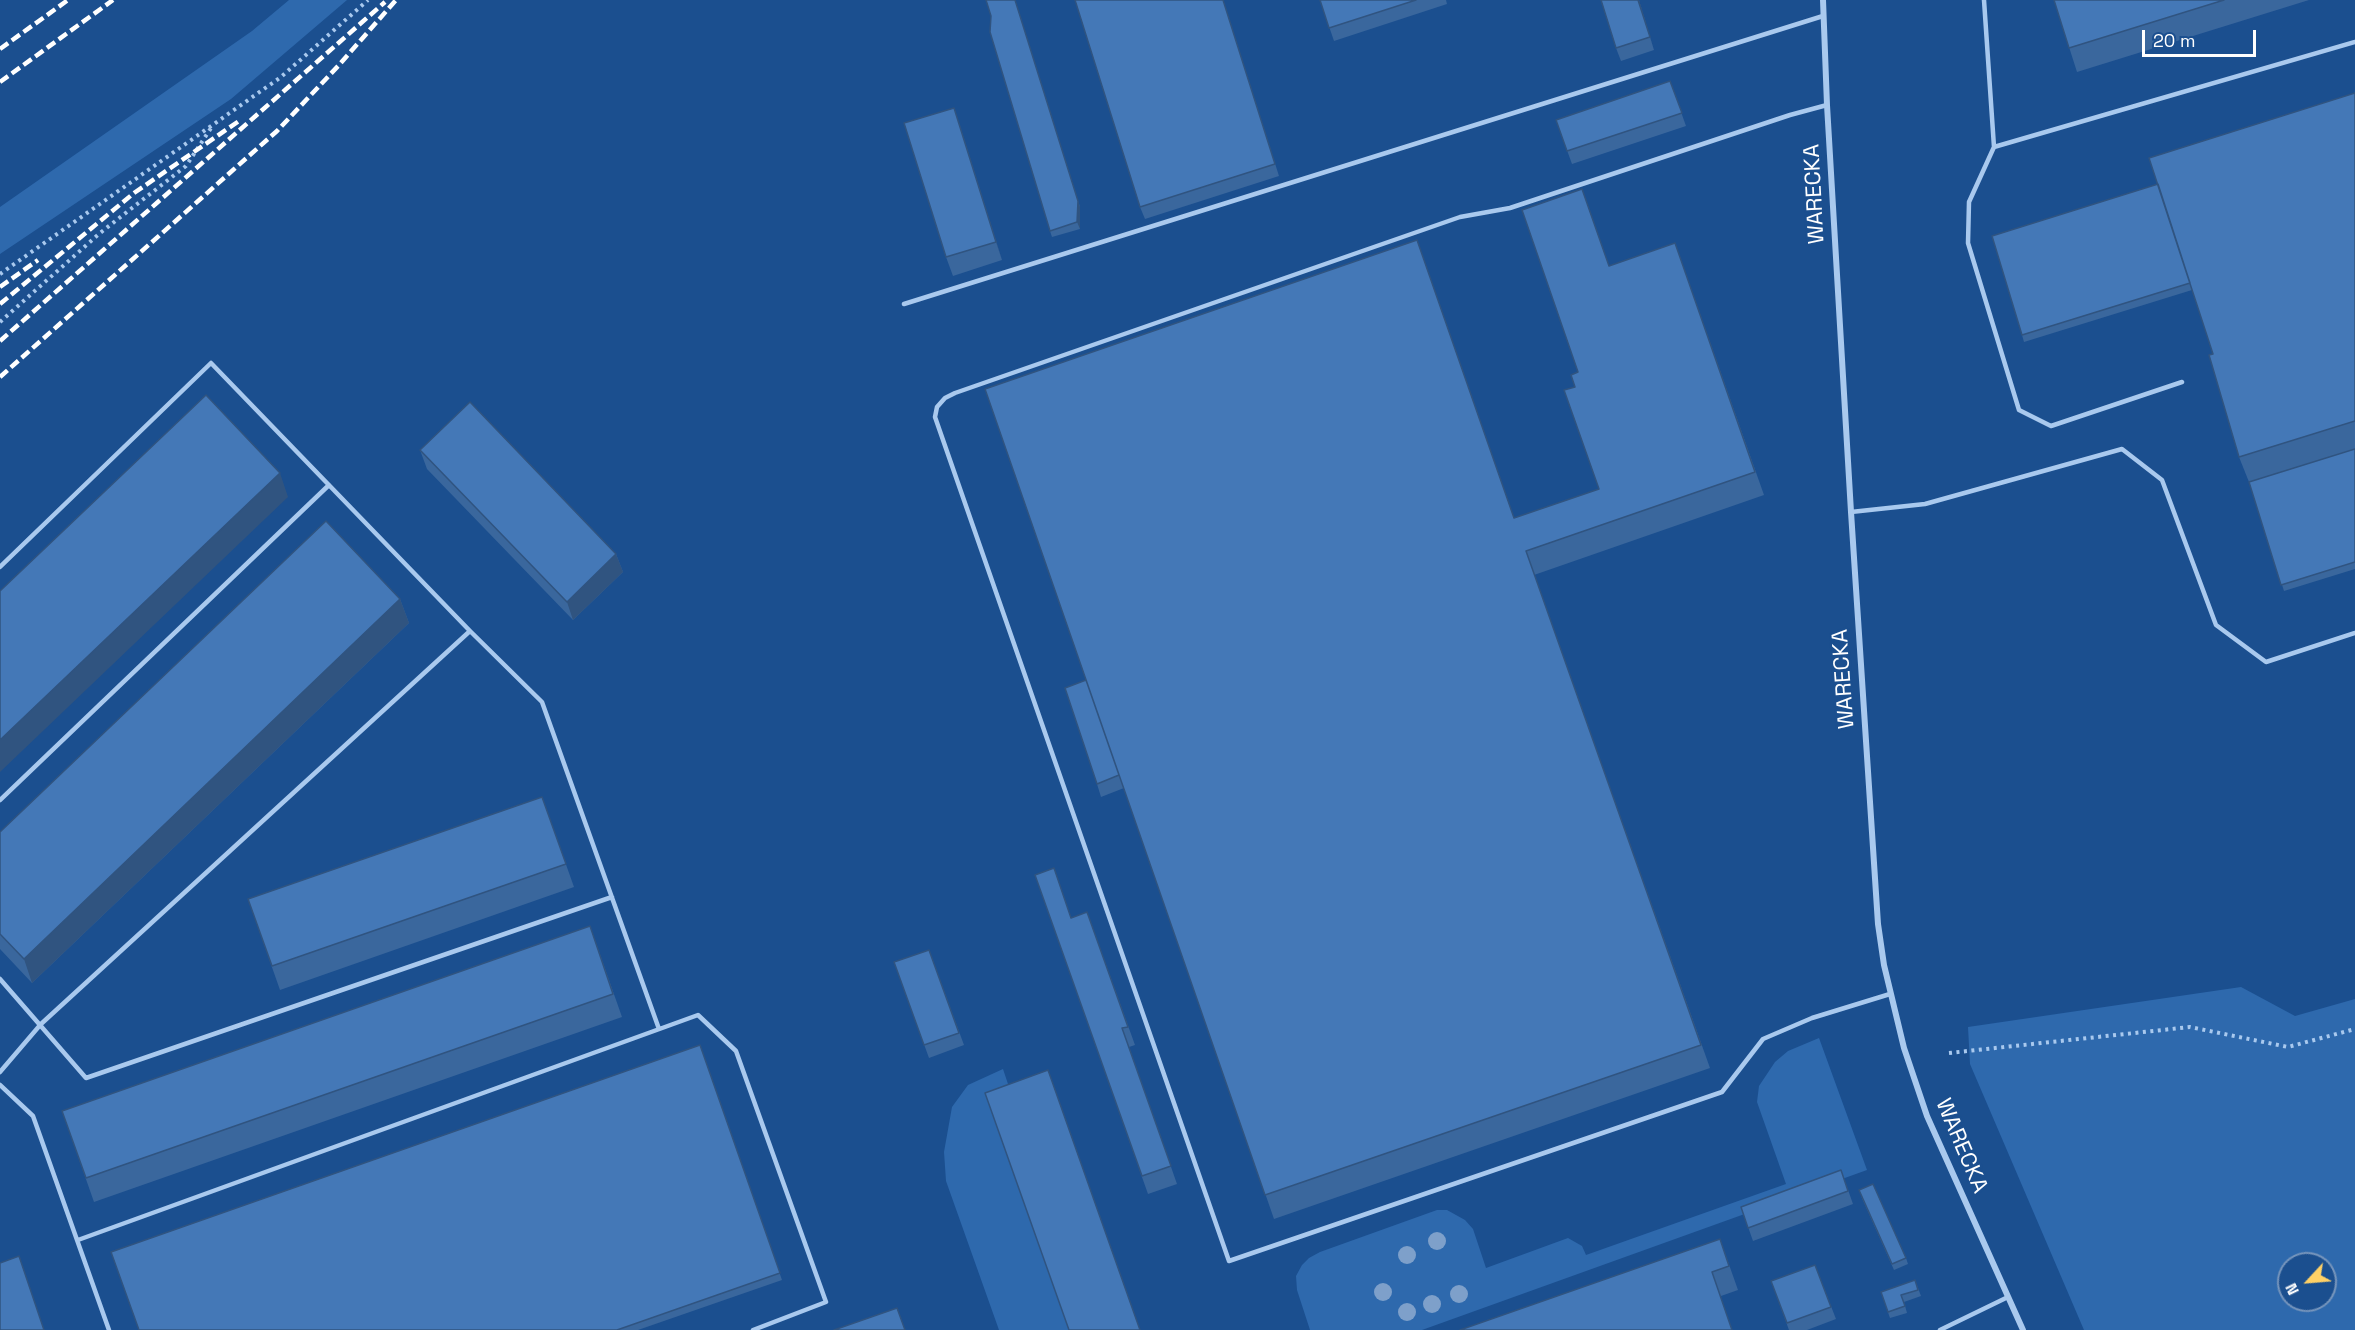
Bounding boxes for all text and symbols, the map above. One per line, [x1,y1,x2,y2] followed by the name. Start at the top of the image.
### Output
[2145,18,2259,56] scale bar
[2153,29,2196,52] text: 20 m
[1799,143,1831,245] street label: WARECKA
[1827,628,1861,730] street label: WARECKA
[1929,1095,1993,1197] street label: WARECKA
[2277,1252,2337,1312] north arrow
[2280,1280,2304,1299] text: N

